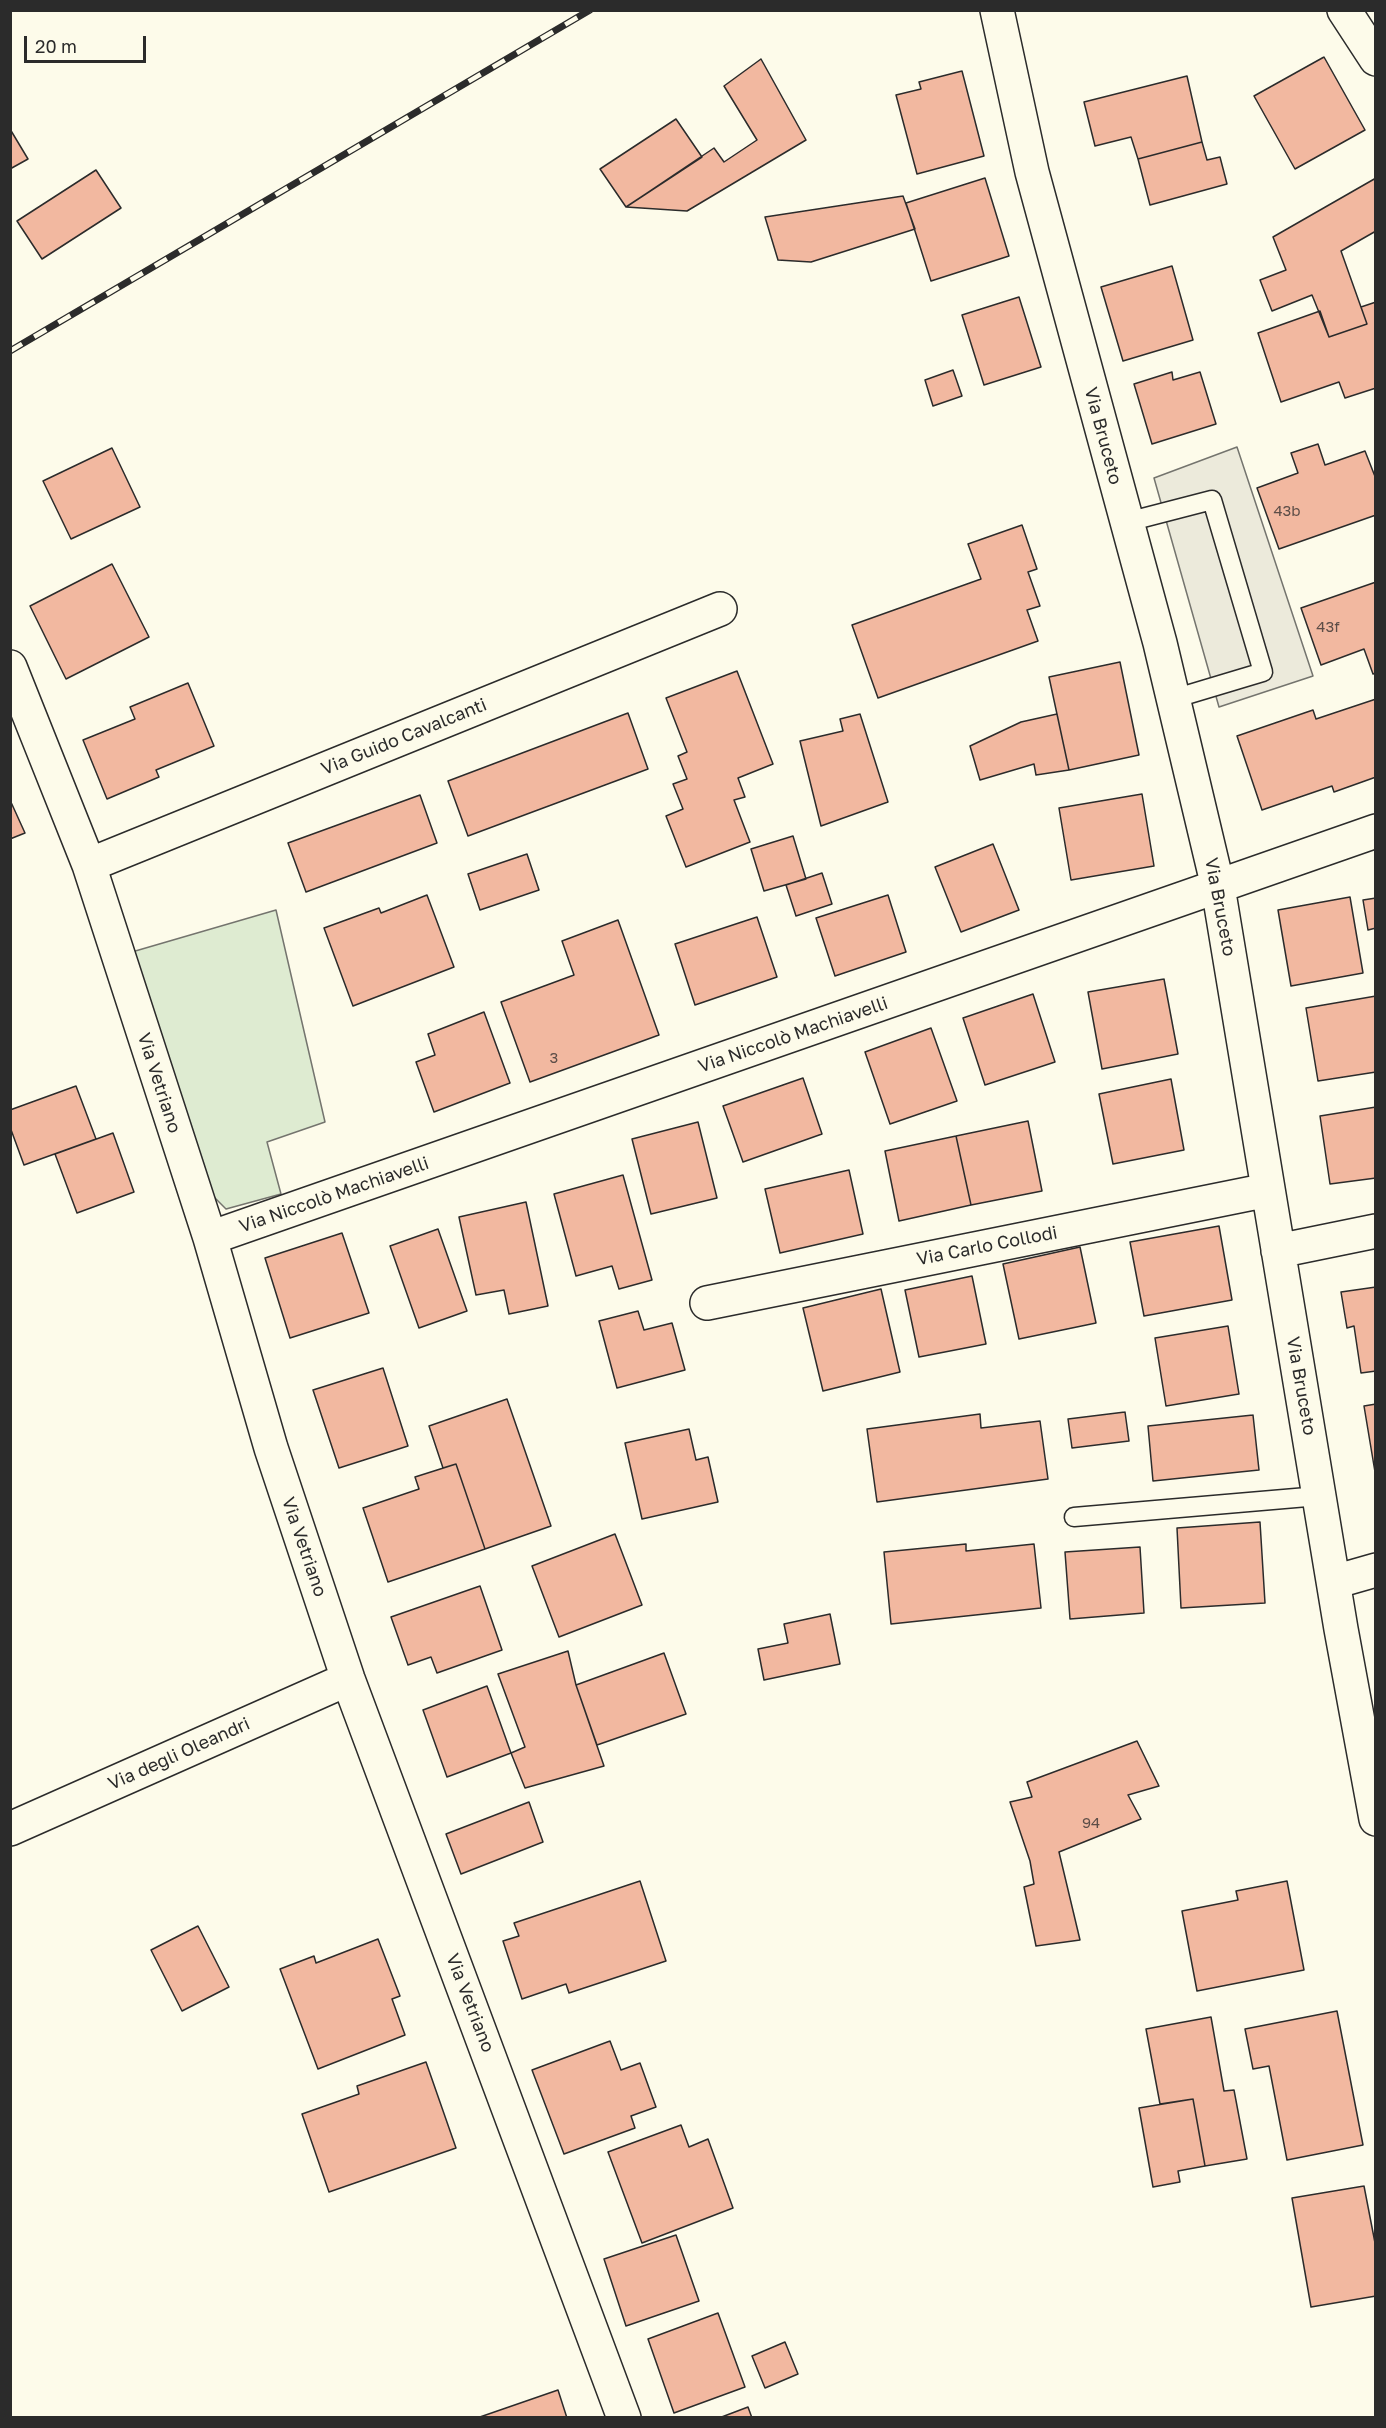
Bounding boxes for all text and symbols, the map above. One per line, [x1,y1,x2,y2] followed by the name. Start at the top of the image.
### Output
[27,24,148,62] scale bar
[35,35,77,57] text: 20 m
[1080,385,1126,487] street label: Via Bruceto
[1273,502,1301,520] house number: 43b
[1316,618,1340,636] house number: 43f
[318,694,490,780] street label: Via Guido Cavalcanti
[1200,856,1240,958] street label: Via Bruceto
[695,992,891,1078] street label: Via Niccolò Machiavelli
[133,1030,185,1136] street label: Via Vetriano
[550,1049,558,1067] house number: 3
[236,1152,432,1238] street label: Via Niccolò Machiavelli
[915,1222,1059,1270] street label: Via Carlo Collodi
[1282,1335,1320,1437] street label: Via Bruceto
[277,1494,331,1600] street label: Via Vetriano
[105,1713,253,1795] street label: Via degli Oleandri
[1082,1814,1100,1832] house number: 94
[441,1951,499,2055] street label: Via Vetriano

